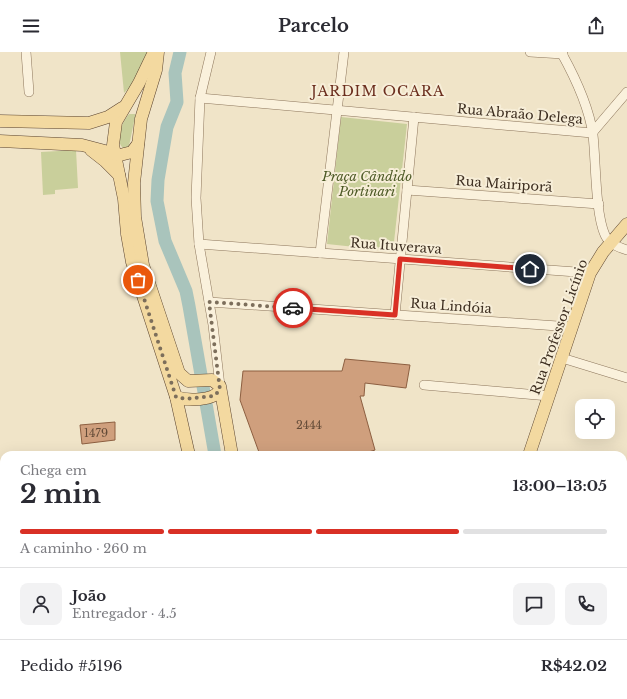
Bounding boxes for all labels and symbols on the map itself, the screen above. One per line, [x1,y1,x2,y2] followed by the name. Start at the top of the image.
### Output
[309,82,445,100] district label: JARDIM OCARA
[456,100,584,128] street label: Rua Abraão Delega
[321,168,412,200] park label: Praça Cândido Portinari
[455,172,554,196] street label: Rua Mairiporã
[350,234,443,258] street label: Rua Ituverava
[513,252,547,286] pin
[527,257,591,397] street label: Rua Professor Licínio
[121,263,155,297] pin
[273,288,313,328] courier
[410,295,493,317] street label: Rua Lindóia
[296,418,322,432] house number: 2444
[84,426,108,440] house number: 1479

